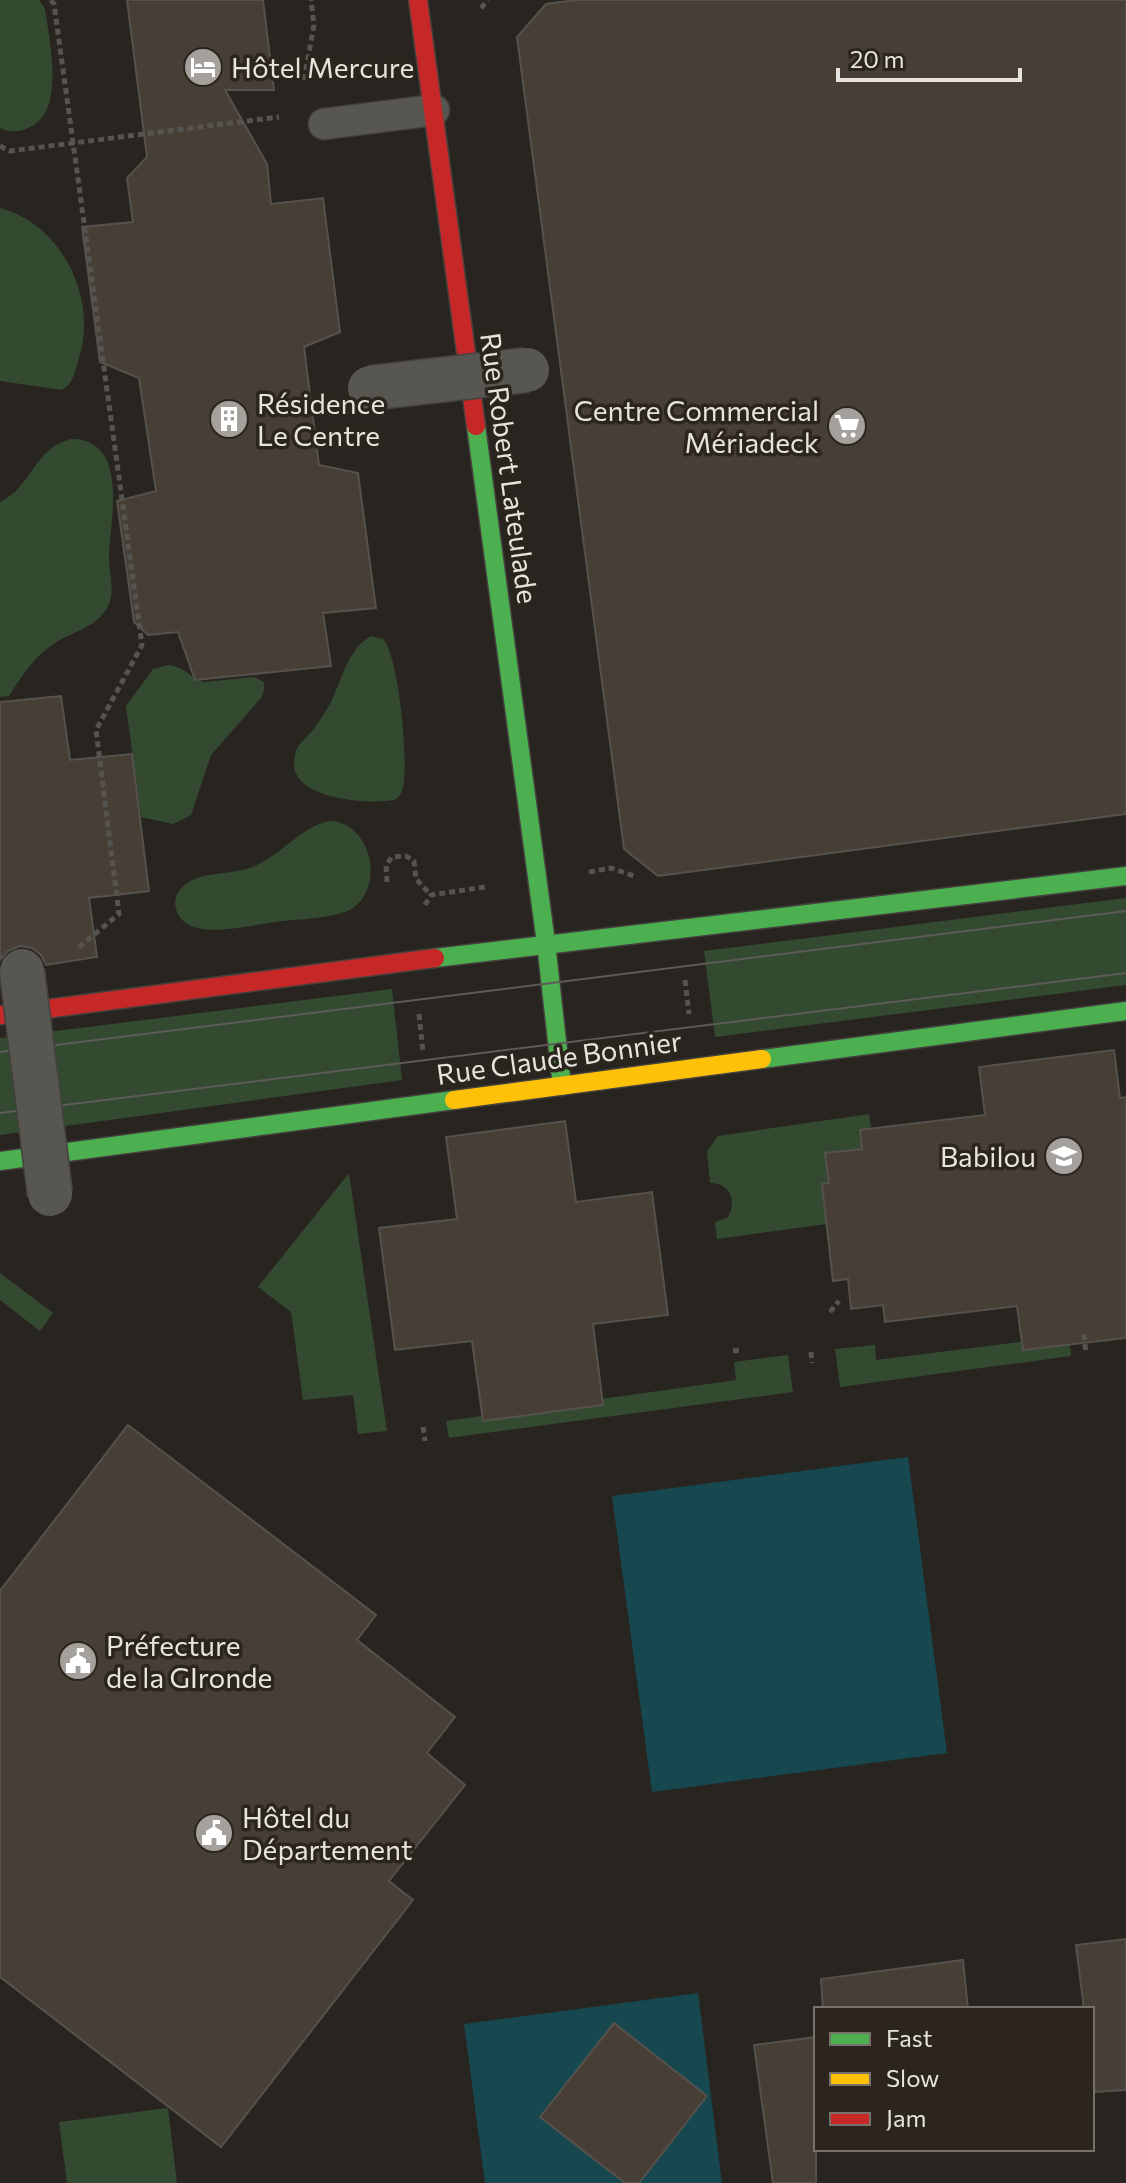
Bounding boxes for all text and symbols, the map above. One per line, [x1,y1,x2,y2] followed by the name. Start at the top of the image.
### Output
[838,32,1020,82] scale bar
[850,44,904,73] text: 20 m
[182,46,224,88] hotel icon: Hôtel Mercure
[231,50,414,84] place label: Hôtel Mercure
[474,330,546,606] street label: Rue Robert Lateulade
[257,386,385,452] place label: Résidence Le Centre
[574,393,819,459] place label: Centre Commercial Mériadeck
[208,398,250,440] building icon: Résidence Le Centre
[826,405,868,447] supermarket icon: Centre Commercial Mériadeck
[434,1023,684,1091] street label: Rue Claude Bonnier
[1043,1135,1085,1177] school or university icon: Babilou
[940,1139,1036,1173] place label: Babilou
[106,1628,272,1694] place label: Préfecture de la GIronde
[57,1640,99,1682] public building icon: Préfecture de la GIronde
[242,1800,413,1866] place label: Hôtel du Département
[193,1812,235,1854] public building icon: Hôtel du Département
[814,2007,1094,2151] legend
[886,2023,933,2052] text: Fast
[886,2063,939,2092] text: Slow
[886,2103,926,2132] text: Jam

